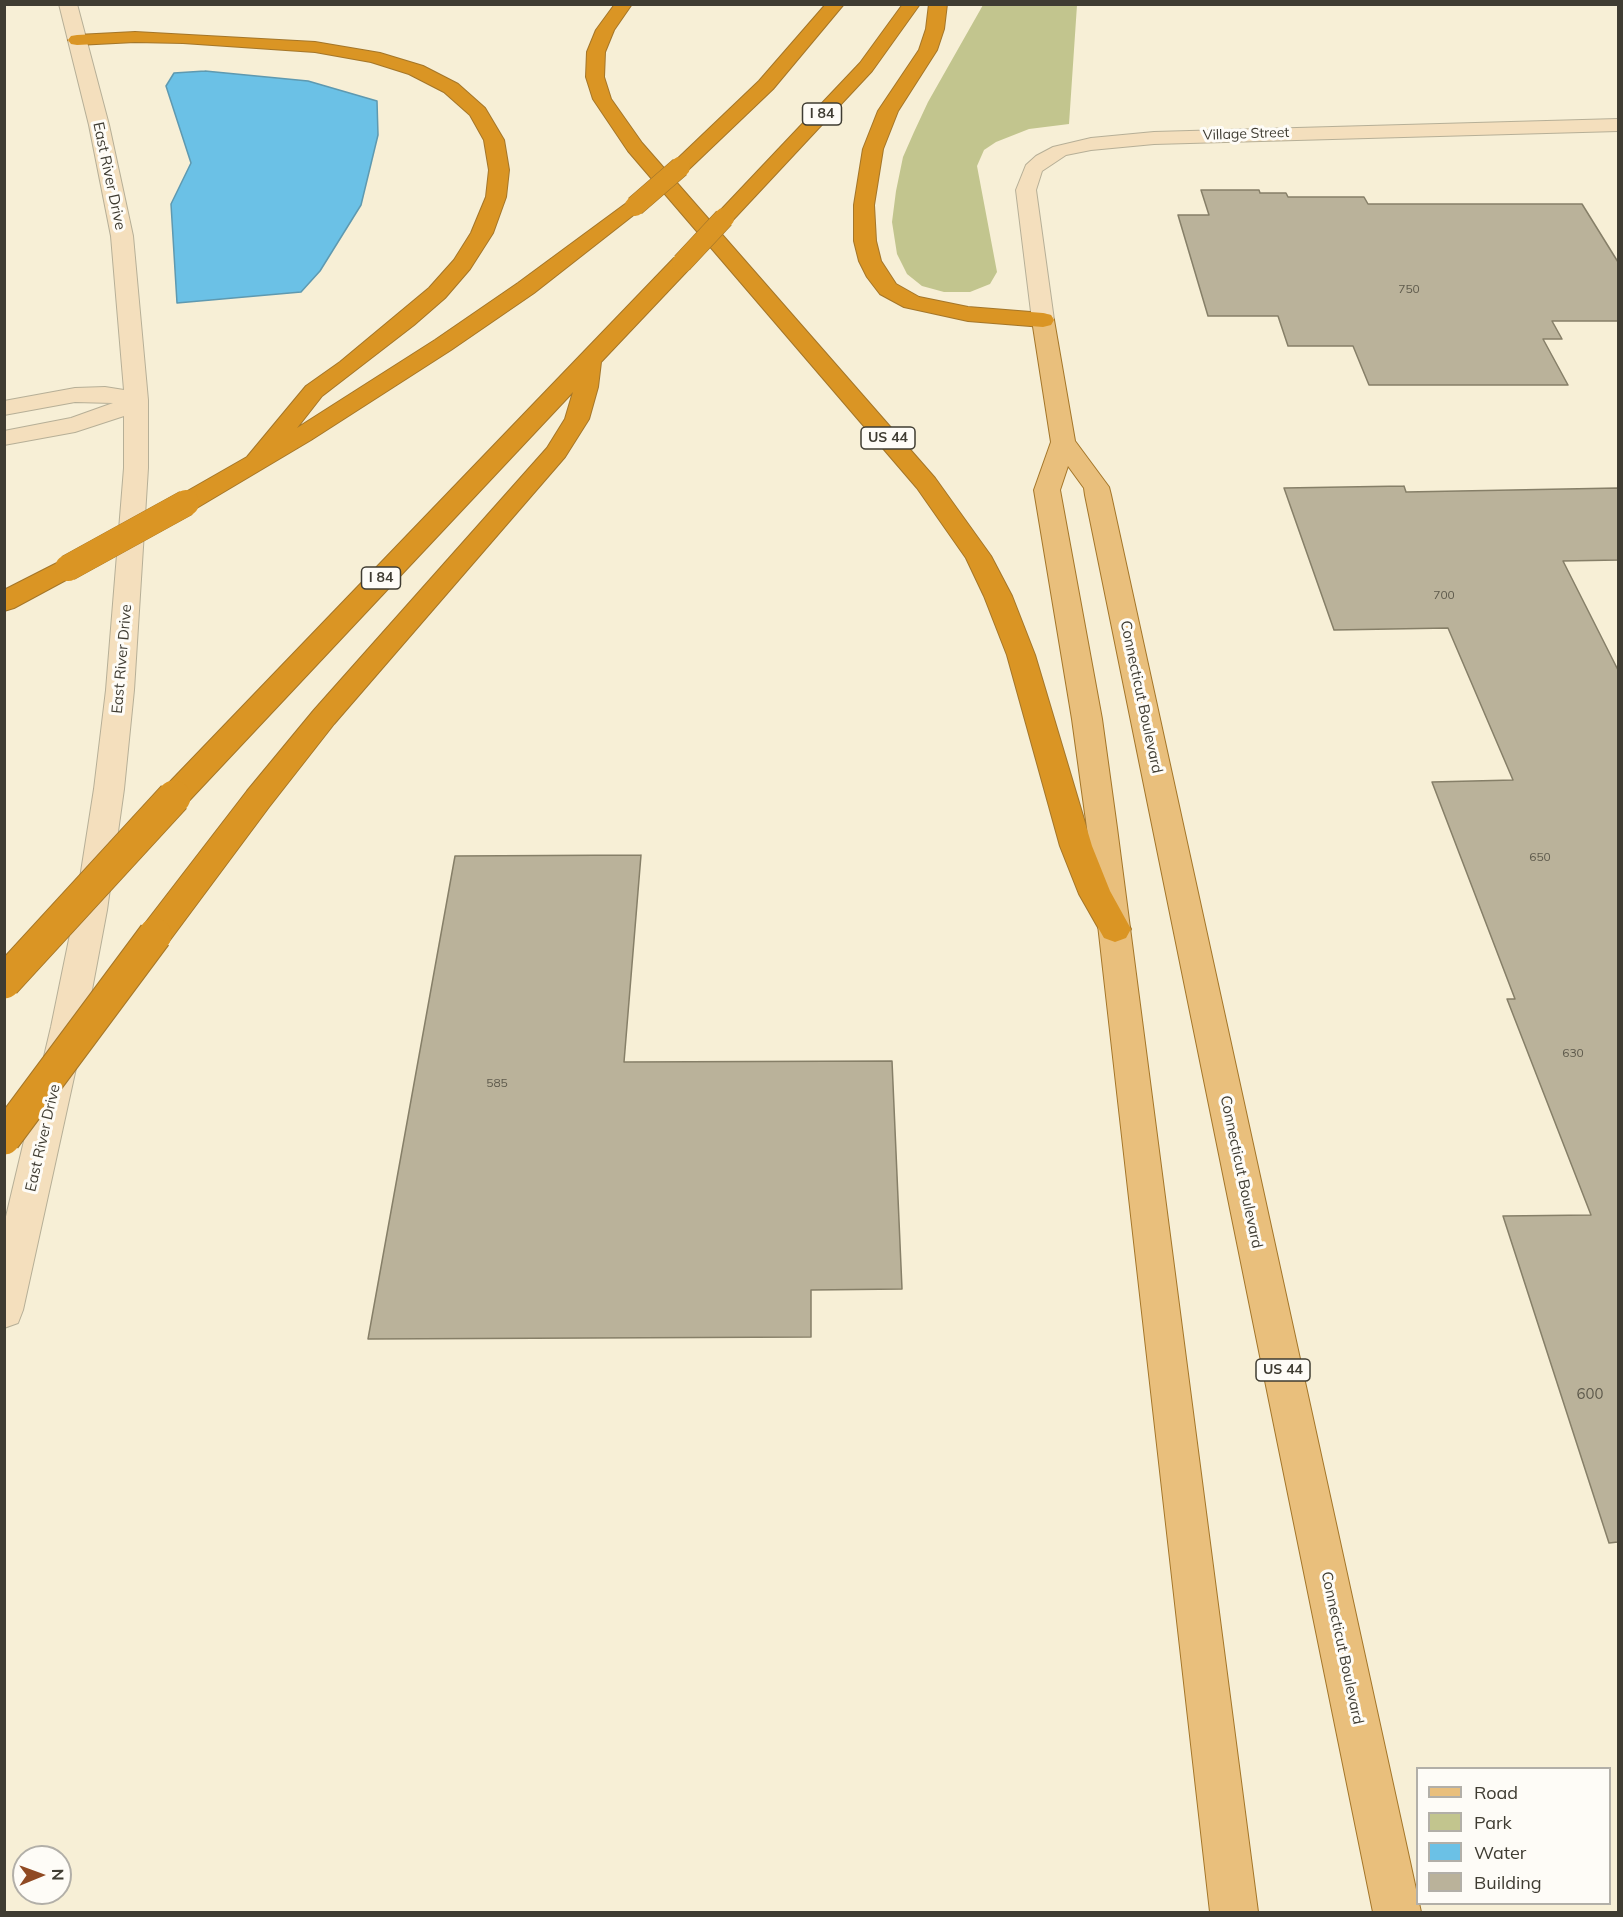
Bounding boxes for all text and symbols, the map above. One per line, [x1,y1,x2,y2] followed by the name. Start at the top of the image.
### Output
[802,103,842,125] road number: I 84
[89,120,129,232] street label: East River Drive
[1202,124,1290,144] street label: Village Street
[1398,282,1420,296] house number: 750
[861,427,915,449] road number: US 44
[362,567,400,589] road number: I 84
[1433,588,1455,602] house number: 700
[108,604,136,714] street label: East River Drive
[1116,619,1166,775] street label: Connecticut Boulevard
[1529,850,1551,864] house number: 650
[1562,1046,1584,1060] house number: 630
[486,1076,508,1090] house number: 585
[22,1082,64,1194] street label: East River Drive
[1216,1094,1266,1250] street label: Connecticut Boulevard
[1256,1359,1310,1381] road number: US 44
[1577,1385,1603,1403] house number: 600
[1317,1570,1367,1726] street label: Connecticut Boulevard
[1416,1767,1611,1905] legend
[1474,1781,1518,1804] text: Road
[1474,1811,1512,1834] text: Park
[1474,1841,1526,1864] text: Water
[12,1845,72,1905] north arrow
[48,1869,68,1881] text: N
[1474,1871,1542,1894] text: Building

